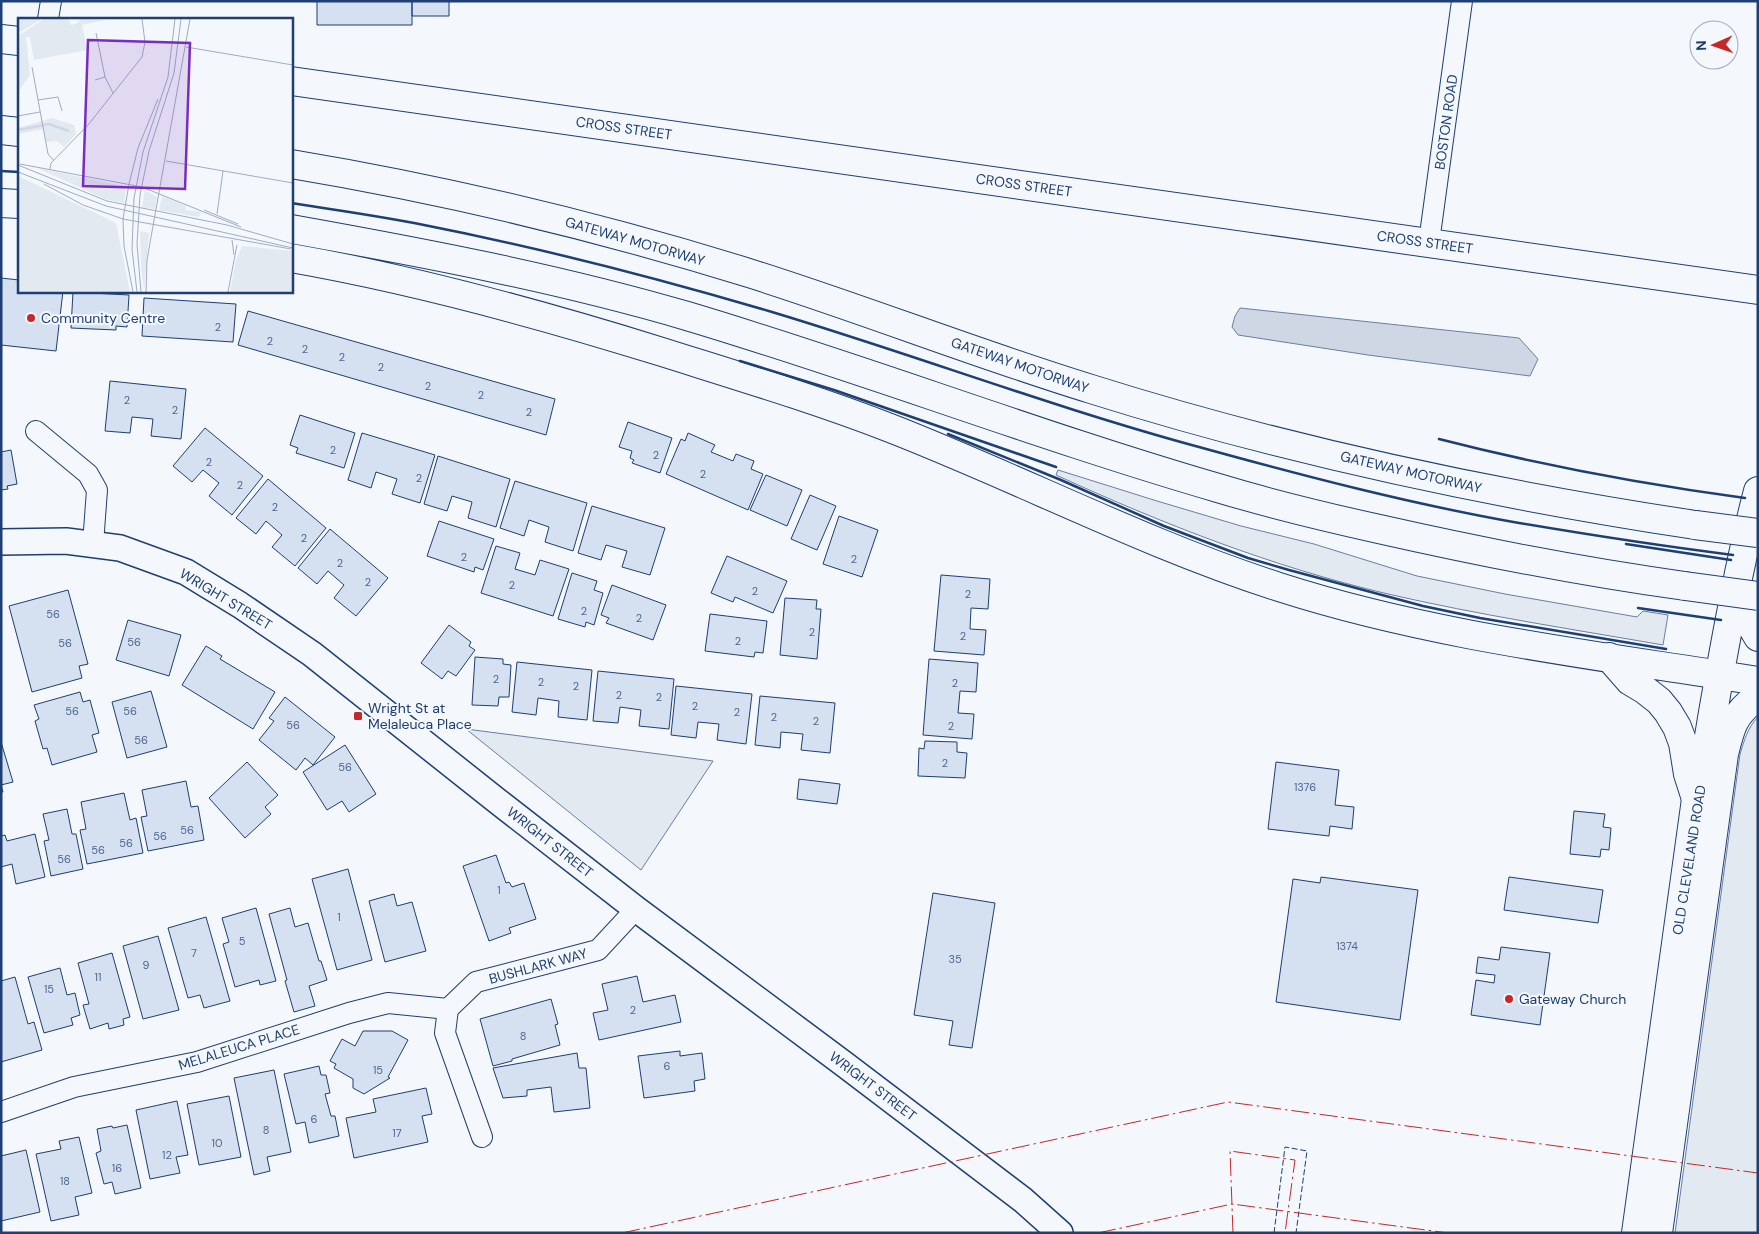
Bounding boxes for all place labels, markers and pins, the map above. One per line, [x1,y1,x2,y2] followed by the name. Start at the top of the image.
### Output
[41,309,165,327] place label: Community Centre
[25,312,37,324] marker: Community Centre
[368,699,472,733] place label: Wright St at Melaleuca Place
[352,710,364,722] marker: Wright St at Melaleuca Place
[1519,990,1626,1008] place label: Gateway Church
[1503,993,1515,1005] marker: Gateway Church

